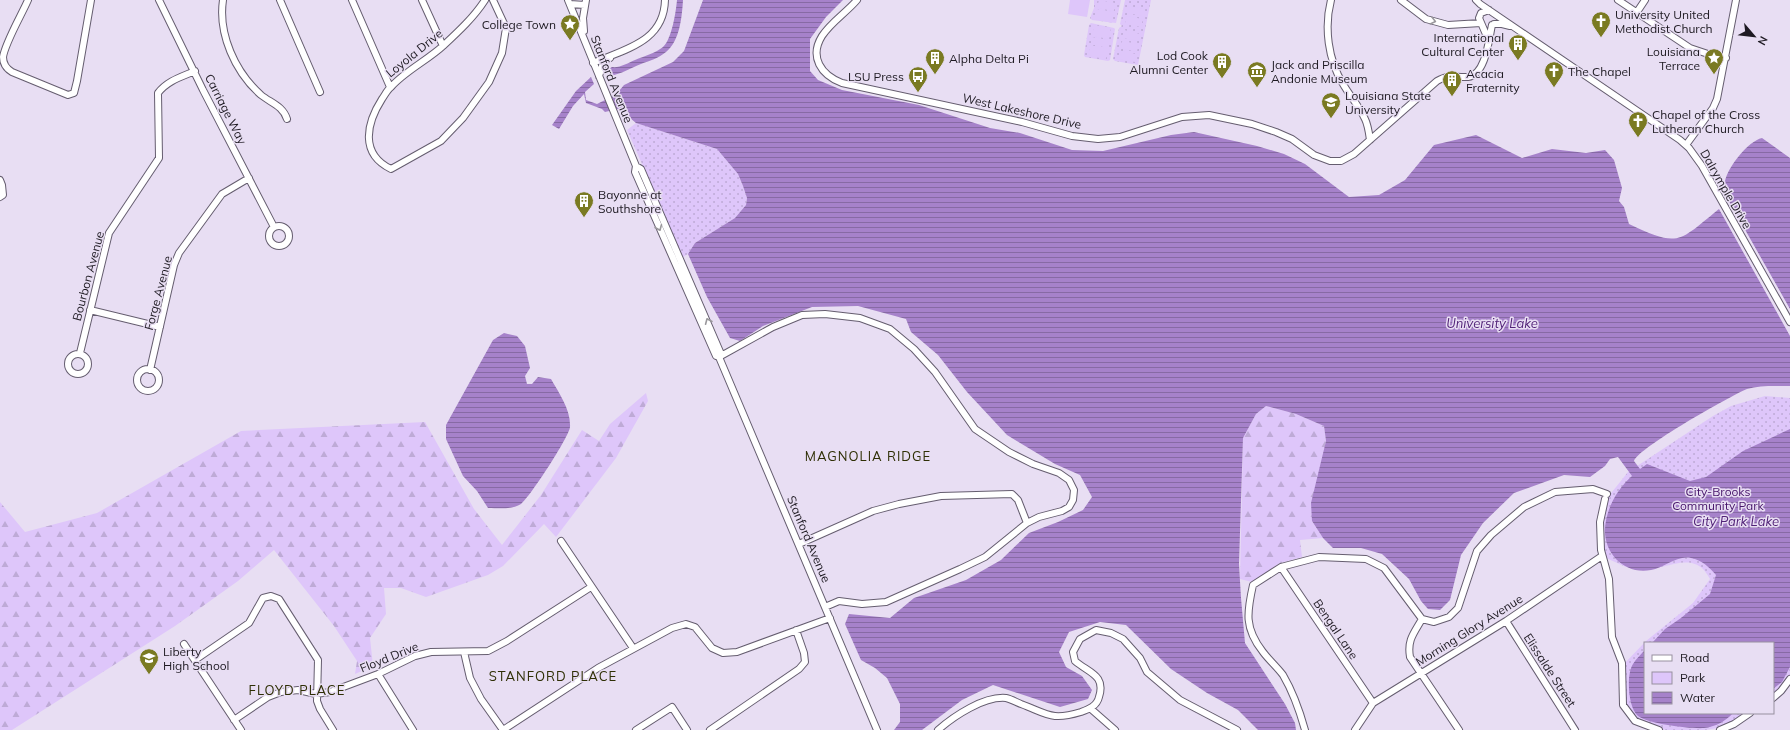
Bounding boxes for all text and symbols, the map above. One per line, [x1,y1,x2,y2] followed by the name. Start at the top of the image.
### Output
[1615,7,1713,36] place label: University United Methodist Church
[1590,10,1612,38] church icon: University United Methodist Church
[559,13,581,41] place icon: College Town
[1734,16,1774,56] north arrow
[482,17,556,32] place label: College Town
[1430,17,1436,25] one-way arrow
[383,26,445,80] street label: Loyola Drive
[1421,30,1505,59] place label: International Cultural Center
[588,33,636,125] street label: Stanford Avenue
[1507,33,1529,61] building icon: International Cultural Center
[1755,34,1771,48] text: N
[1647,44,1700,73] place label: Louisiana Terrace
[924,47,946,75] building icon: Alpha Delta Pi
[1703,47,1725,75] place icon: Louisiana Terrace
[1129,48,1209,77] place label: Lod Cook Alumni Center
[949,51,1029,66] place label: Alpha Delta Pi
[1211,51,1233,79] building icon: Lod Cook Alumni Center
[1271,57,1368,86] place label: Jack and Priscilla Andonie Museum
[1246,60,1268,88] museum icon: Jack and Priscilla Andonie Museum
[1543,60,1565,88] church icon: The Chapel
[1568,64,1631,79] place label: The Chapel
[907,65,929,93] bus stop icon: LSU Press
[1466,66,1520,95] place label: Acacia Fraternity
[848,69,904,84] place label: LSU Press
[1441,69,1463,97] building icon: Acacia Fraternity
[202,71,250,147] street label: Carriage Way
[1345,88,1431,117] place label: Louisiana State University
[961,90,1083,132] street label: West Lakeshore Drive
[1320,91,1342,119] school or university icon: Louisiana State University
[1652,107,1760,136] place label: Chapel of the Cross Lutheran Church
[1627,110,1649,138] church icon: Chapel of the Cross Lutheran Church
[1697,147,1755,231] street label: Dalrymple Drive
[598,187,662,216] place label: Bayonne at Southshore
[573,190,595,218] building icon: Bayonne at Southshore
[654,223,662,231] one-way arrow
[69,229,107,323] street label: Bourbon Avenue
[141,254,175,332] street label: Forge Avenue
[1446,315,1538,331] water label: University Lake
[704,318,712,325] one-way arrow
[805,448,931,464] district label: MAGNOLIA RIDGE
[1672,484,1765,513] park label: City-Brooks Community Park
[784,493,834,585] street label: Stanford Avenue
[1693,513,1779,529] water label: City Park Lake
[1413,591,1525,669] street label: Morning Glory Avenue
[1310,596,1362,662] street label: Bengal Lane
[1521,630,1579,710] street label: Elissalde Street
[357,638,421,676] street label: Floyd Drive
[1644,642,1774,714] legend
[163,644,229,673] place label: Liberty High School
[138,647,160,675] school or university icon: Liberty High School
[1680,650,1709,665] text: Road
[489,668,617,684] district label: STANFORD PLACE
[1680,670,1706,685] text: Park
[249,682,345,698] district label: FLOYD PLACE
[1680,690,1716,705] text: Water

